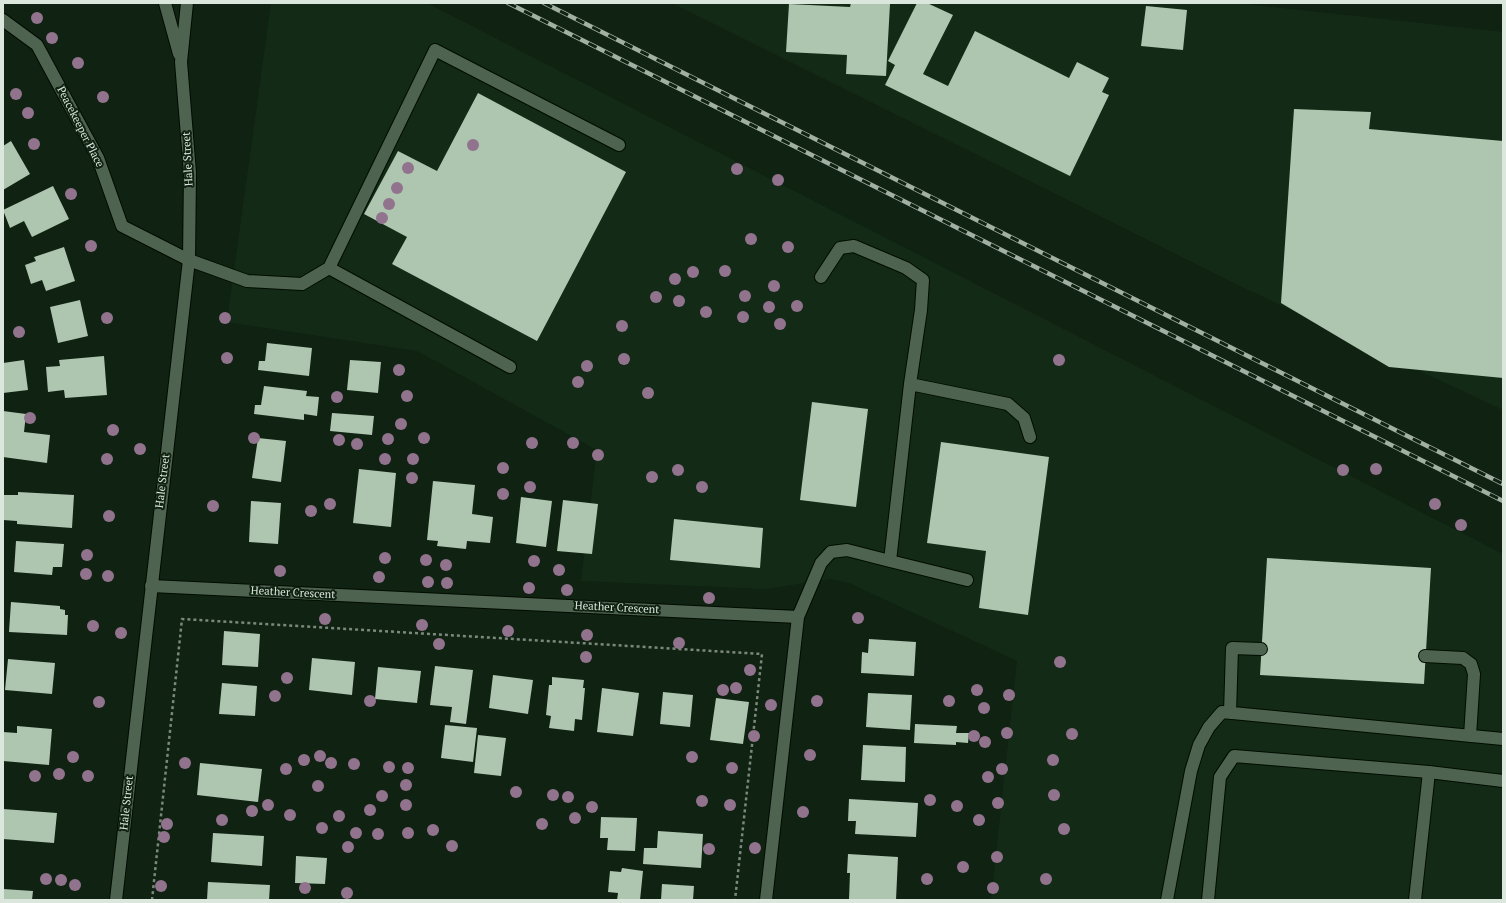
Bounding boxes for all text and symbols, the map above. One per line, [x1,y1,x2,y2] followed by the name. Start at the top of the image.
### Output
[54,84,106,170] street label: Peacekeeper Place
[180,131,196,187] street label: Hale Street
[153,453,173,509] street label: Hale Street
[250,584,336,602] street label: Heather Crescent
[574,599,660,617] street label: Heather Crescent
[118,775,136,831] street label: Hale Street

